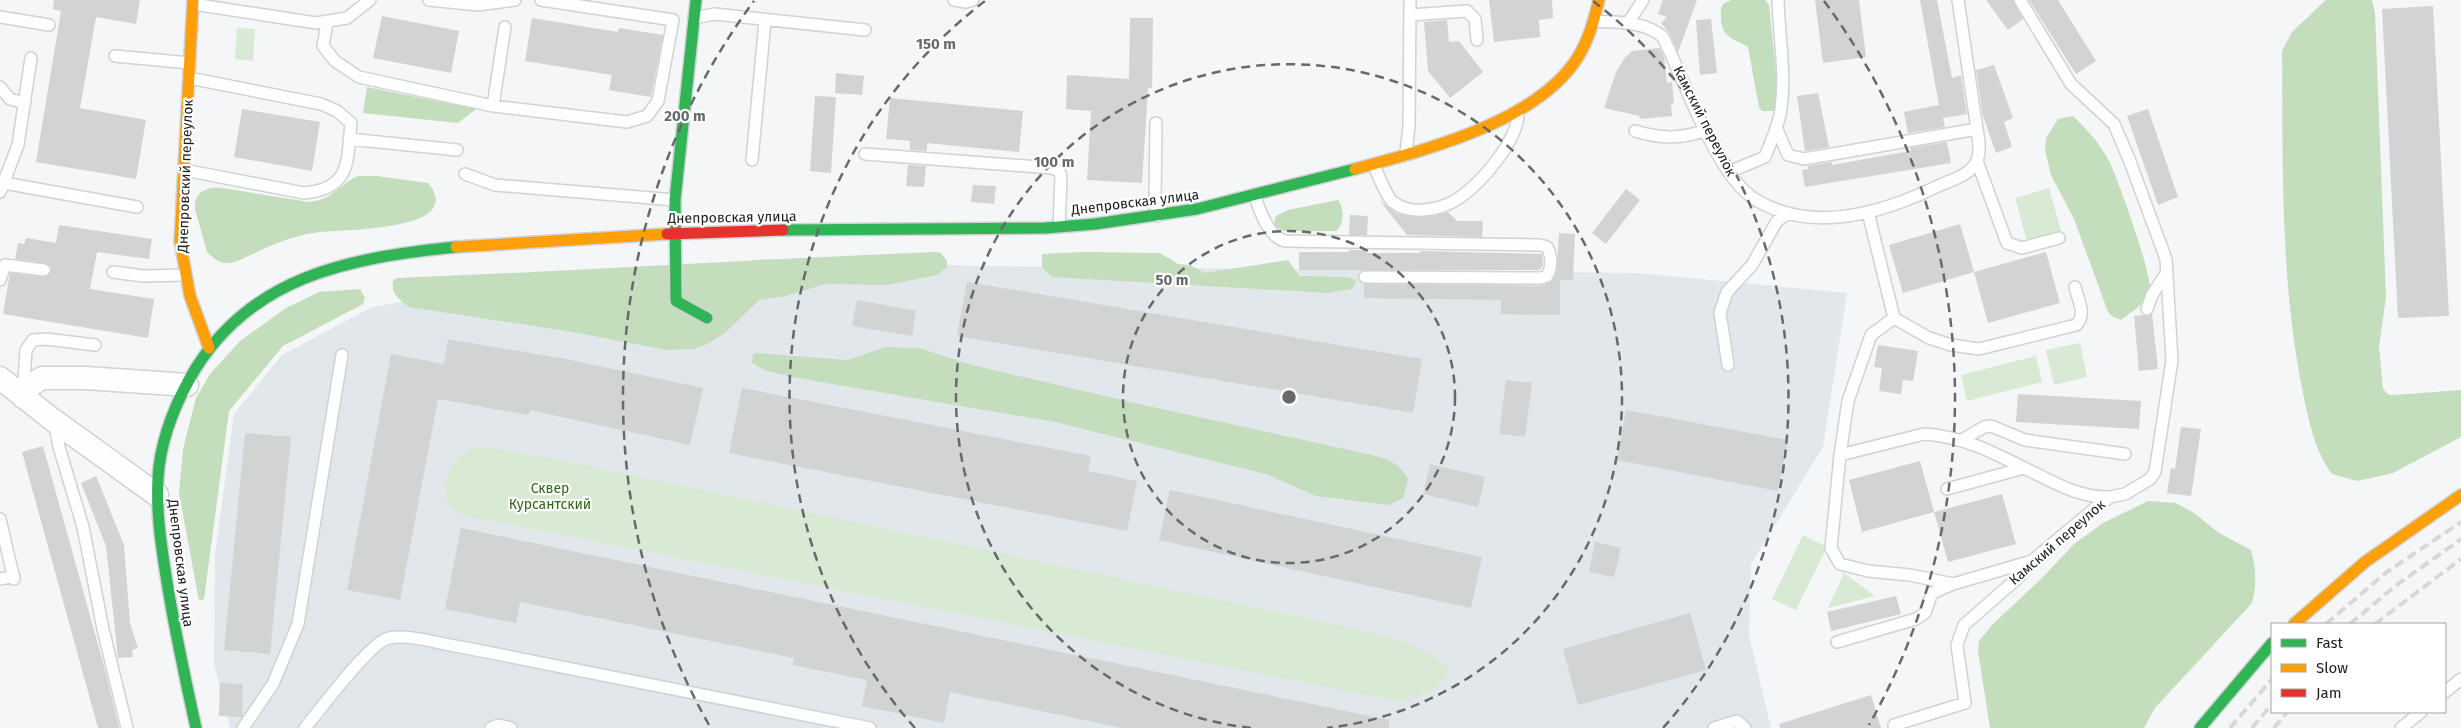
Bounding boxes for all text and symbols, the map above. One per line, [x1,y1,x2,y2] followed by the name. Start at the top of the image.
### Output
[916,35,956,53] text: 150 m
[1669,63,1740,180] street label: Камский переулок
[174,98,197,254] street label: Днепровский переулок
[664,107,706,125] text: 200 m
[1034,153,1074,171] text: 100 m
[1069,186,1200,219] street label: Днепровская улица
[666,208,797,227] street label: Днепровская улица
[1155,271,1189,289] text: 50 m
[1280,388,1298,406] centre of rings
[509,480,591,513] park label: Сквер Курсантский
[2006,496,2109,589] street label: Камский переулок
[164,497,197,628] street label: Днепровская улица
[2271,623,2446,713] legend
[2316,634,2343,652] text: Fast
[2316,659,2348,677] text: Slow
[2316,684,2342,702] text: Jam

